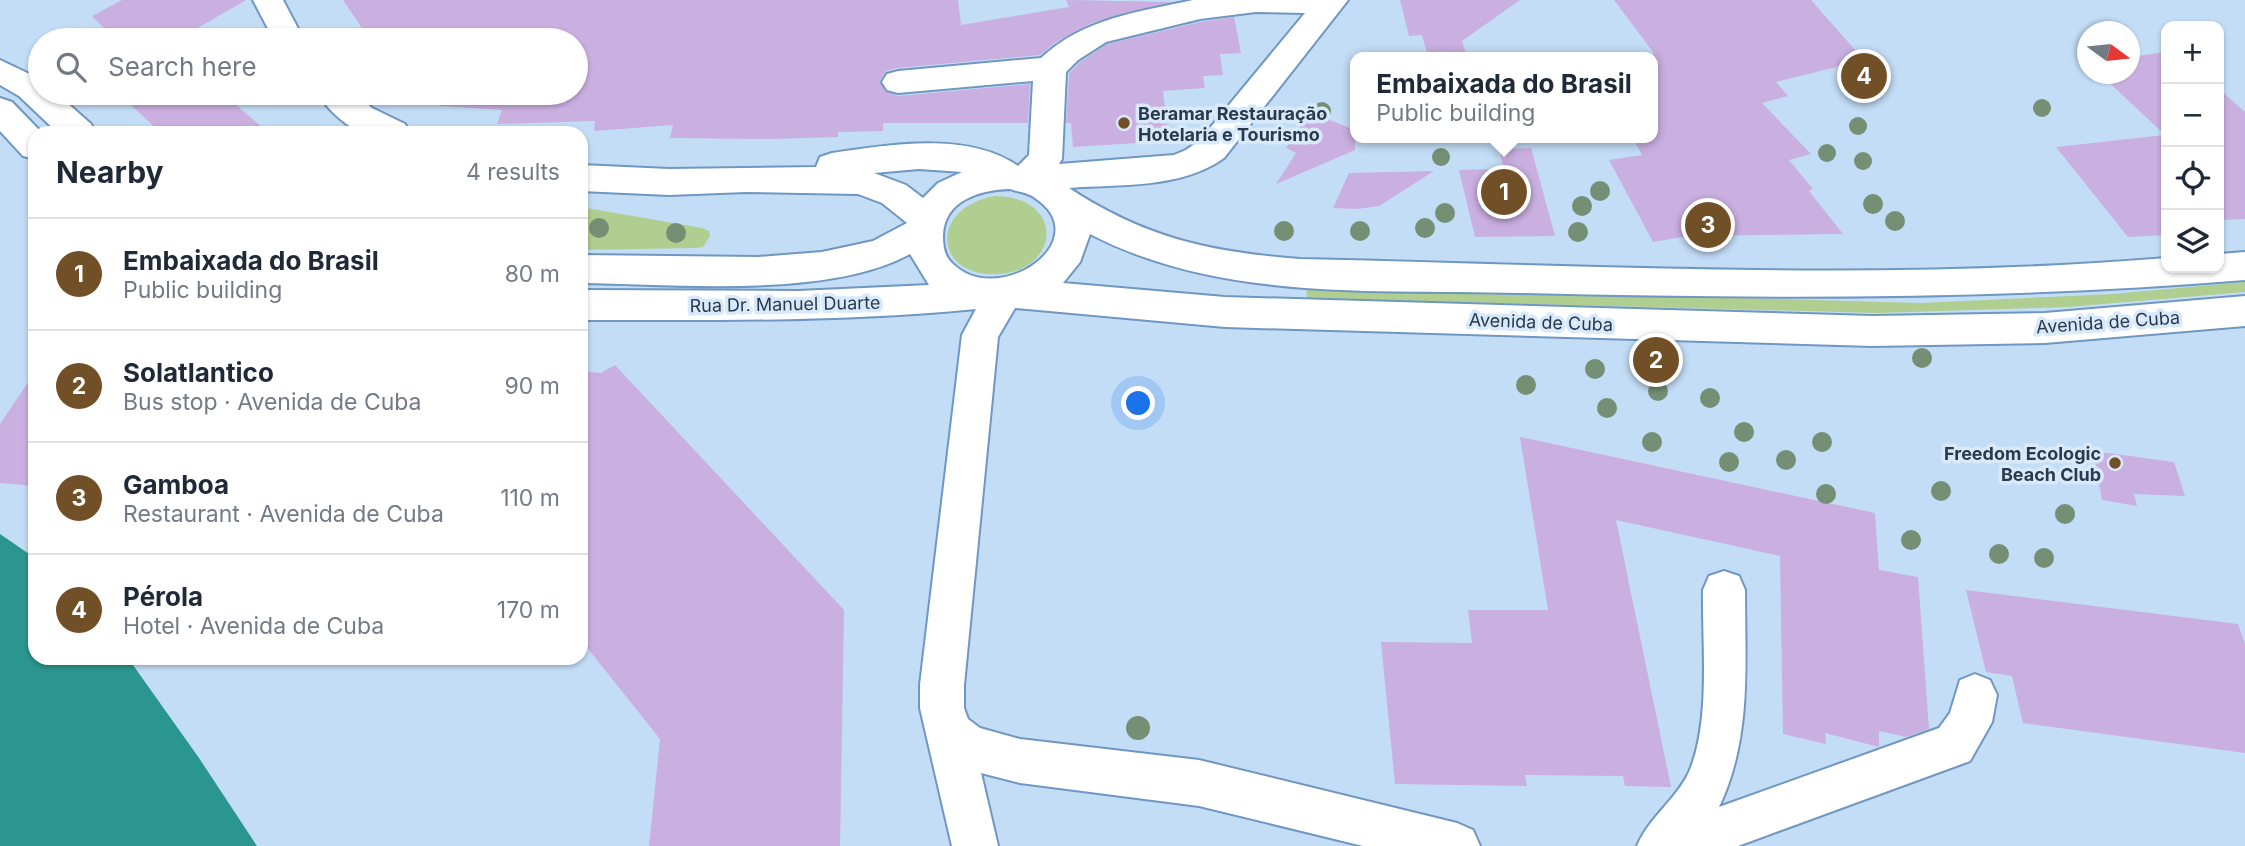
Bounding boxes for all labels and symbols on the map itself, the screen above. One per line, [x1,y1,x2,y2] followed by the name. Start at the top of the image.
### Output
[2077,21,2140,84] north arrow
[1841,50,1887,102] pin: 4
[1138,103,1327,145] place label: Beramar Restauração Hotelaria e Tourismo
[1116,115,1132,131] marker: Beramar Restauração Hotelaria e Tourismo
[1481,166,1527,218] pin: 1
[1685,199,1731,251] pin: 3
[689,292,881,316] street label: Rua Dr. Manuel Duarte
[2035,306,2181,338] street label: Avenida de Cuba
[1469,309,1613,335] street label: Avenida de Cuba
[1633,334,1679,386] pin: 2
[1121,386,1155,420] your location
[1944,443,2101,485] place label: Freedom Ecologic Beach Club
[2107,455,2123,471] marker: Freedom Ecologic Beach Club

